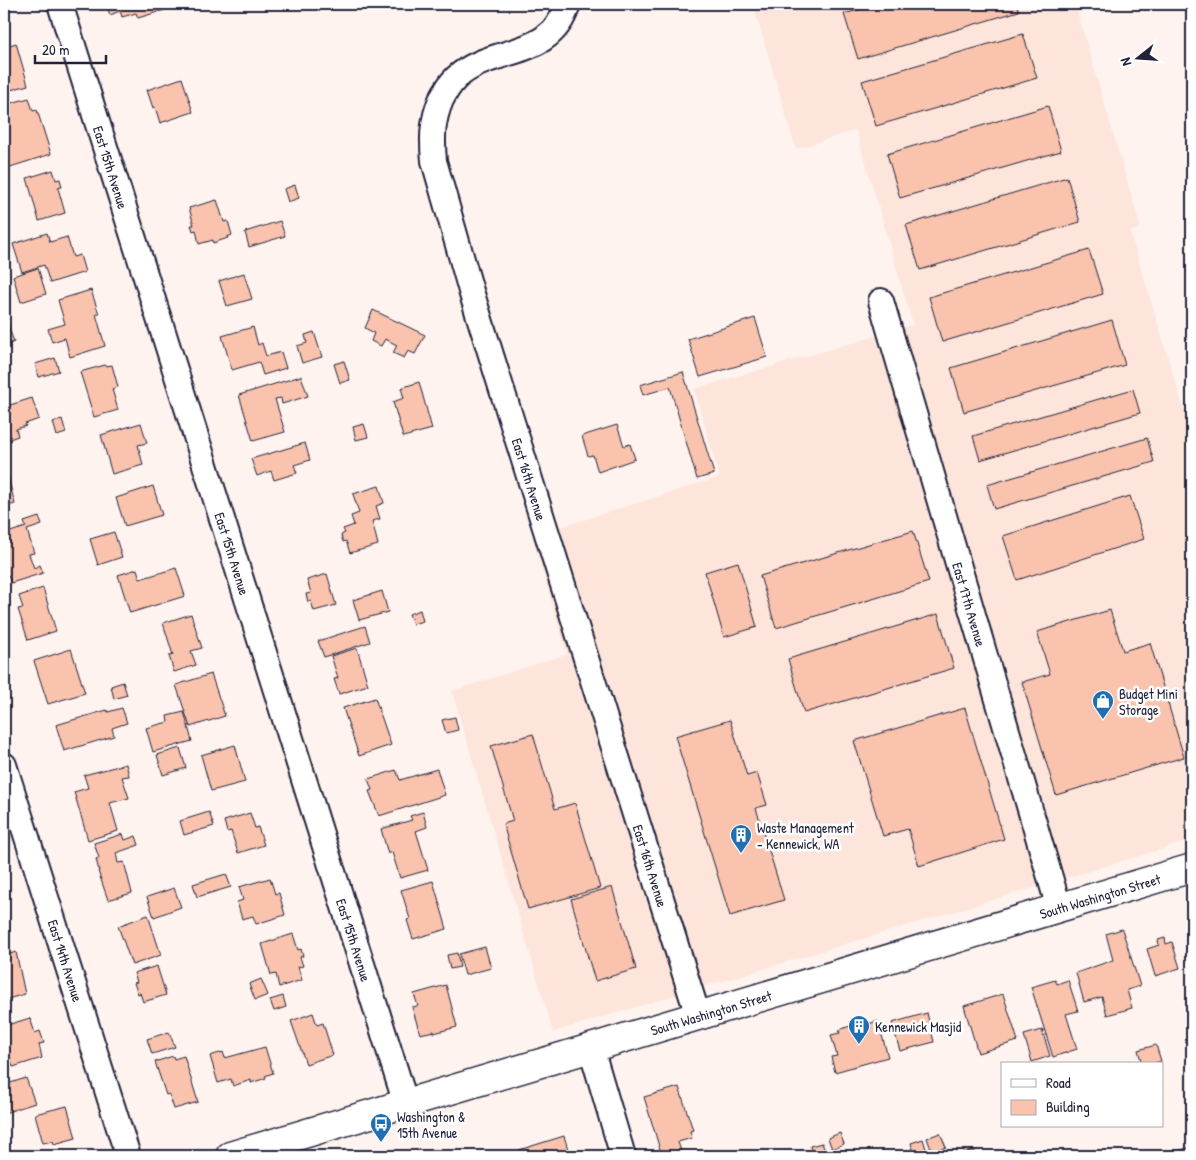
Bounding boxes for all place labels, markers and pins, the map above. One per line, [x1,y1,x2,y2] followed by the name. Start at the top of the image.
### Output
[1119,684,1178,720] place label: Budget Mini Storage
[1091,689,1115,720] shop icon: Budget Mini Storage
[757,818,854,853] place label: Waste Management - Kennewick, WA
[729,823,753,854] building icon: Waste Management - Kennewick, WA
[847,1014,871,1045] building icon: Kennewick Masjid
[875,1017,962,1037] place label: Kennewick Masjid
[397,1107,466,1142] place label: Washington & 15th Avenue
[369,1112,393,1143] bus stop icon: Washington & 15th Avenue

